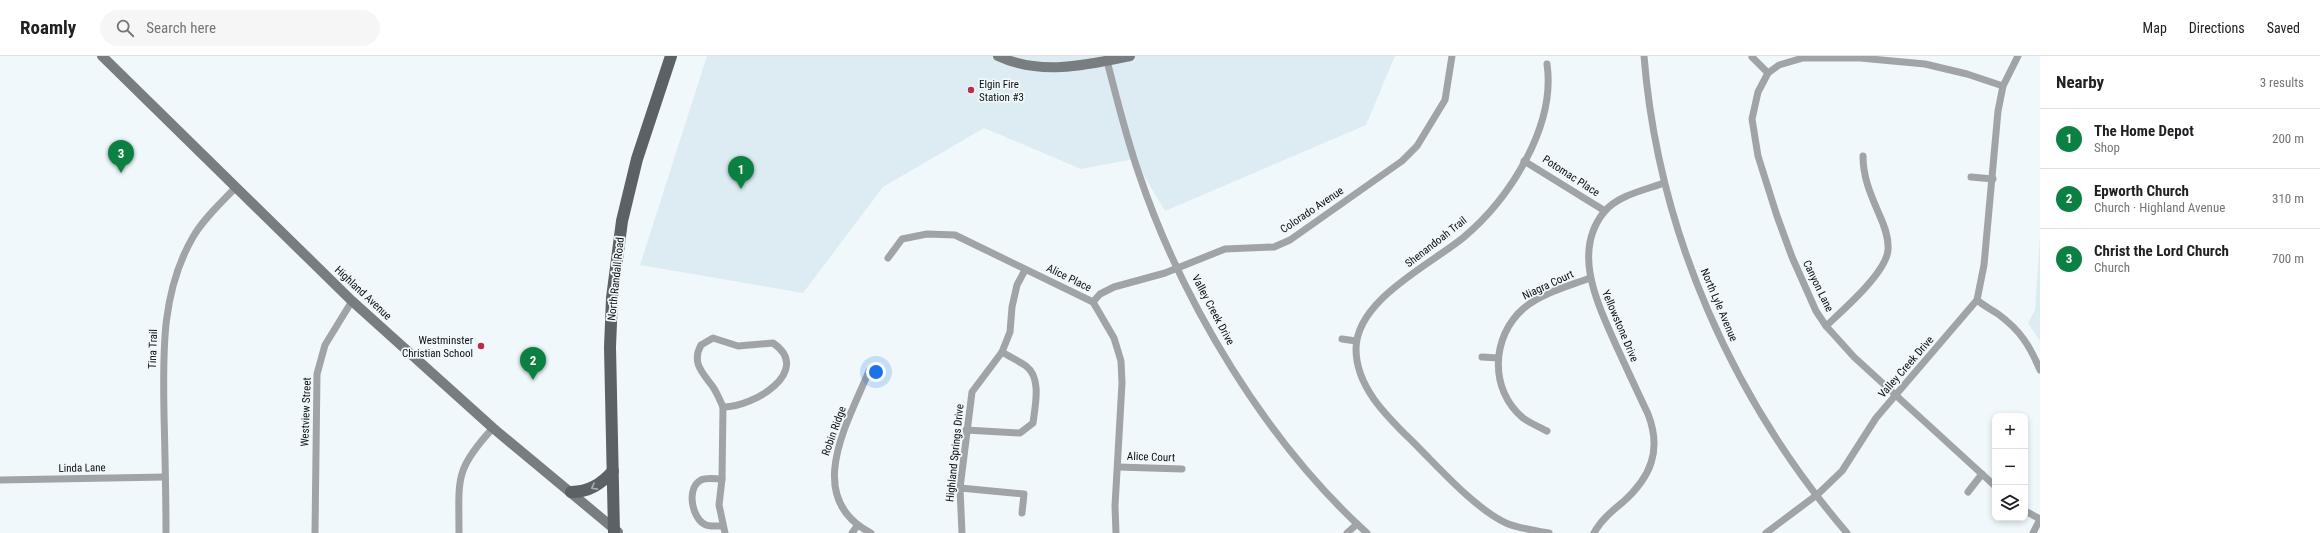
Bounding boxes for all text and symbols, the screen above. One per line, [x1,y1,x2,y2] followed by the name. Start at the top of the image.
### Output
[100,10,380,46] search box
[20,16,76,39] text: Roamly
[114,17,136,39] icon: search
[146,19,216,37] text: Search here
[2143,20,2167,36] text: Map
[2189,20,2245,36] text: Directions
[2267,20,2300,36] text: Saved
[2056,72,2104,92] text: Nearby
[2260,75,2304,90] text: 3 results
[979,78,1024,104] place label: Elgin Fire Station #3
[966,85,976,95] marker: Elgin Fire Station #3
[2094,122,2194,140] text: The Home Depot
[2066,131,2072,146] text: 1
[2272,131,2304,146] text: 200 m
[108,140,134,173] pin: 3
[2094,140,2120,155] text: Shop
[1540,153,1602,199] street label: Potomac Place
[728,156,754,189] pin: 1
[2094,182,2189,200] text: Epworth Church
[1278,184,1346,236] street label: Colorado Avenue
[2066,191,2072,206] text: 2
[2272,191,2304,206] text: 310 m
[2094,200,2225,215] text: Church · Highland Avenue
[1403,214,1469,270] street label: Shenandoah Trail
[605,237,627,321] street label: North Randall Road
[2094,242,2229,260] text: Christ the Lord Church
[2066,251,2072,266] text: 3
[2272,251,2304,266] text: 700 m
[1800,258,1836,314] street label: Canyon Lane
[2094,260,2130,275] text: Church
[1044,262,1094,294] street label: Alice Place
[332,263,394,323] street label: Highland Avenue
[1698,267,1740,343] street label: North Lyle Avenue
[1520,268,1576,302] street label: Niagra Court
[1189,273,1237,347] street label: Valley Creek Drive
[1599,288,1641,364] street label: Yellowstone Drive
[146,329,160,369] street label: Tina Trail
[1876,333,1936,401] street label: Valley Creek Drive
[402,334,474,360] place label: Westminster Christian School
[476,341,486,351] marker: Westminster Christian School
[520,347,546,380] pin: 2
[866,362,886,382] your location
[298,377,314,447] street label: Westview Street
[943,403,967,503] street label: Highland Springs Drive
[819,405,849,457] street label: Robin Ridge
[1992,413,2028,521] map controls
[1992,413,2028,449] button: +
[1992,449,2028,485] button: −
[1127,450,1175,464] street label: Alice Court
[58,461,106,475] street label: Linda Lane
[591,482,598,489] one-way arrow
[1992,485,2028,521] button: layers

